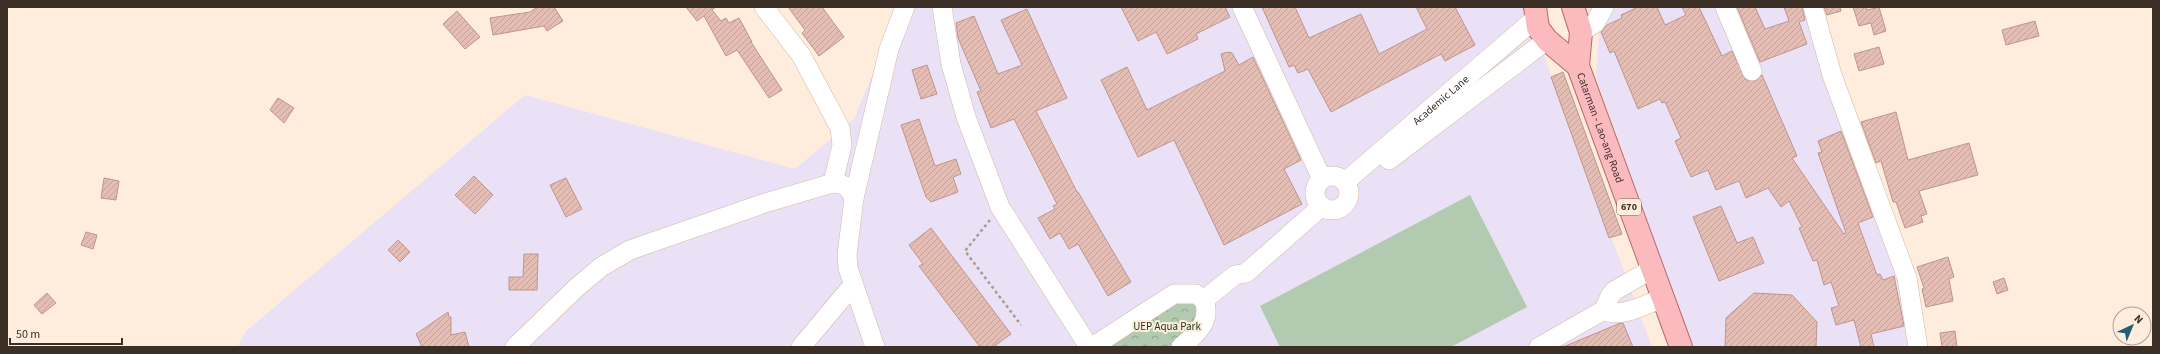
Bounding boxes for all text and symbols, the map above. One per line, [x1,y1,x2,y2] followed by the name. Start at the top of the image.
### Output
[1574,70,1628,185] street label: Catarman - Lao-ang Road
[1409,71,1472,128] street label: Academic Lane
[1617,199,1641,215] road number: 670
[2112,306,2152,346] north arrow
[2131,311,2146,327] text: N
[1133,319,1201,334] park label: UEP Aqua Park
[10,320,122,346] scale bar
[16,326,40,343] text: 50 m

